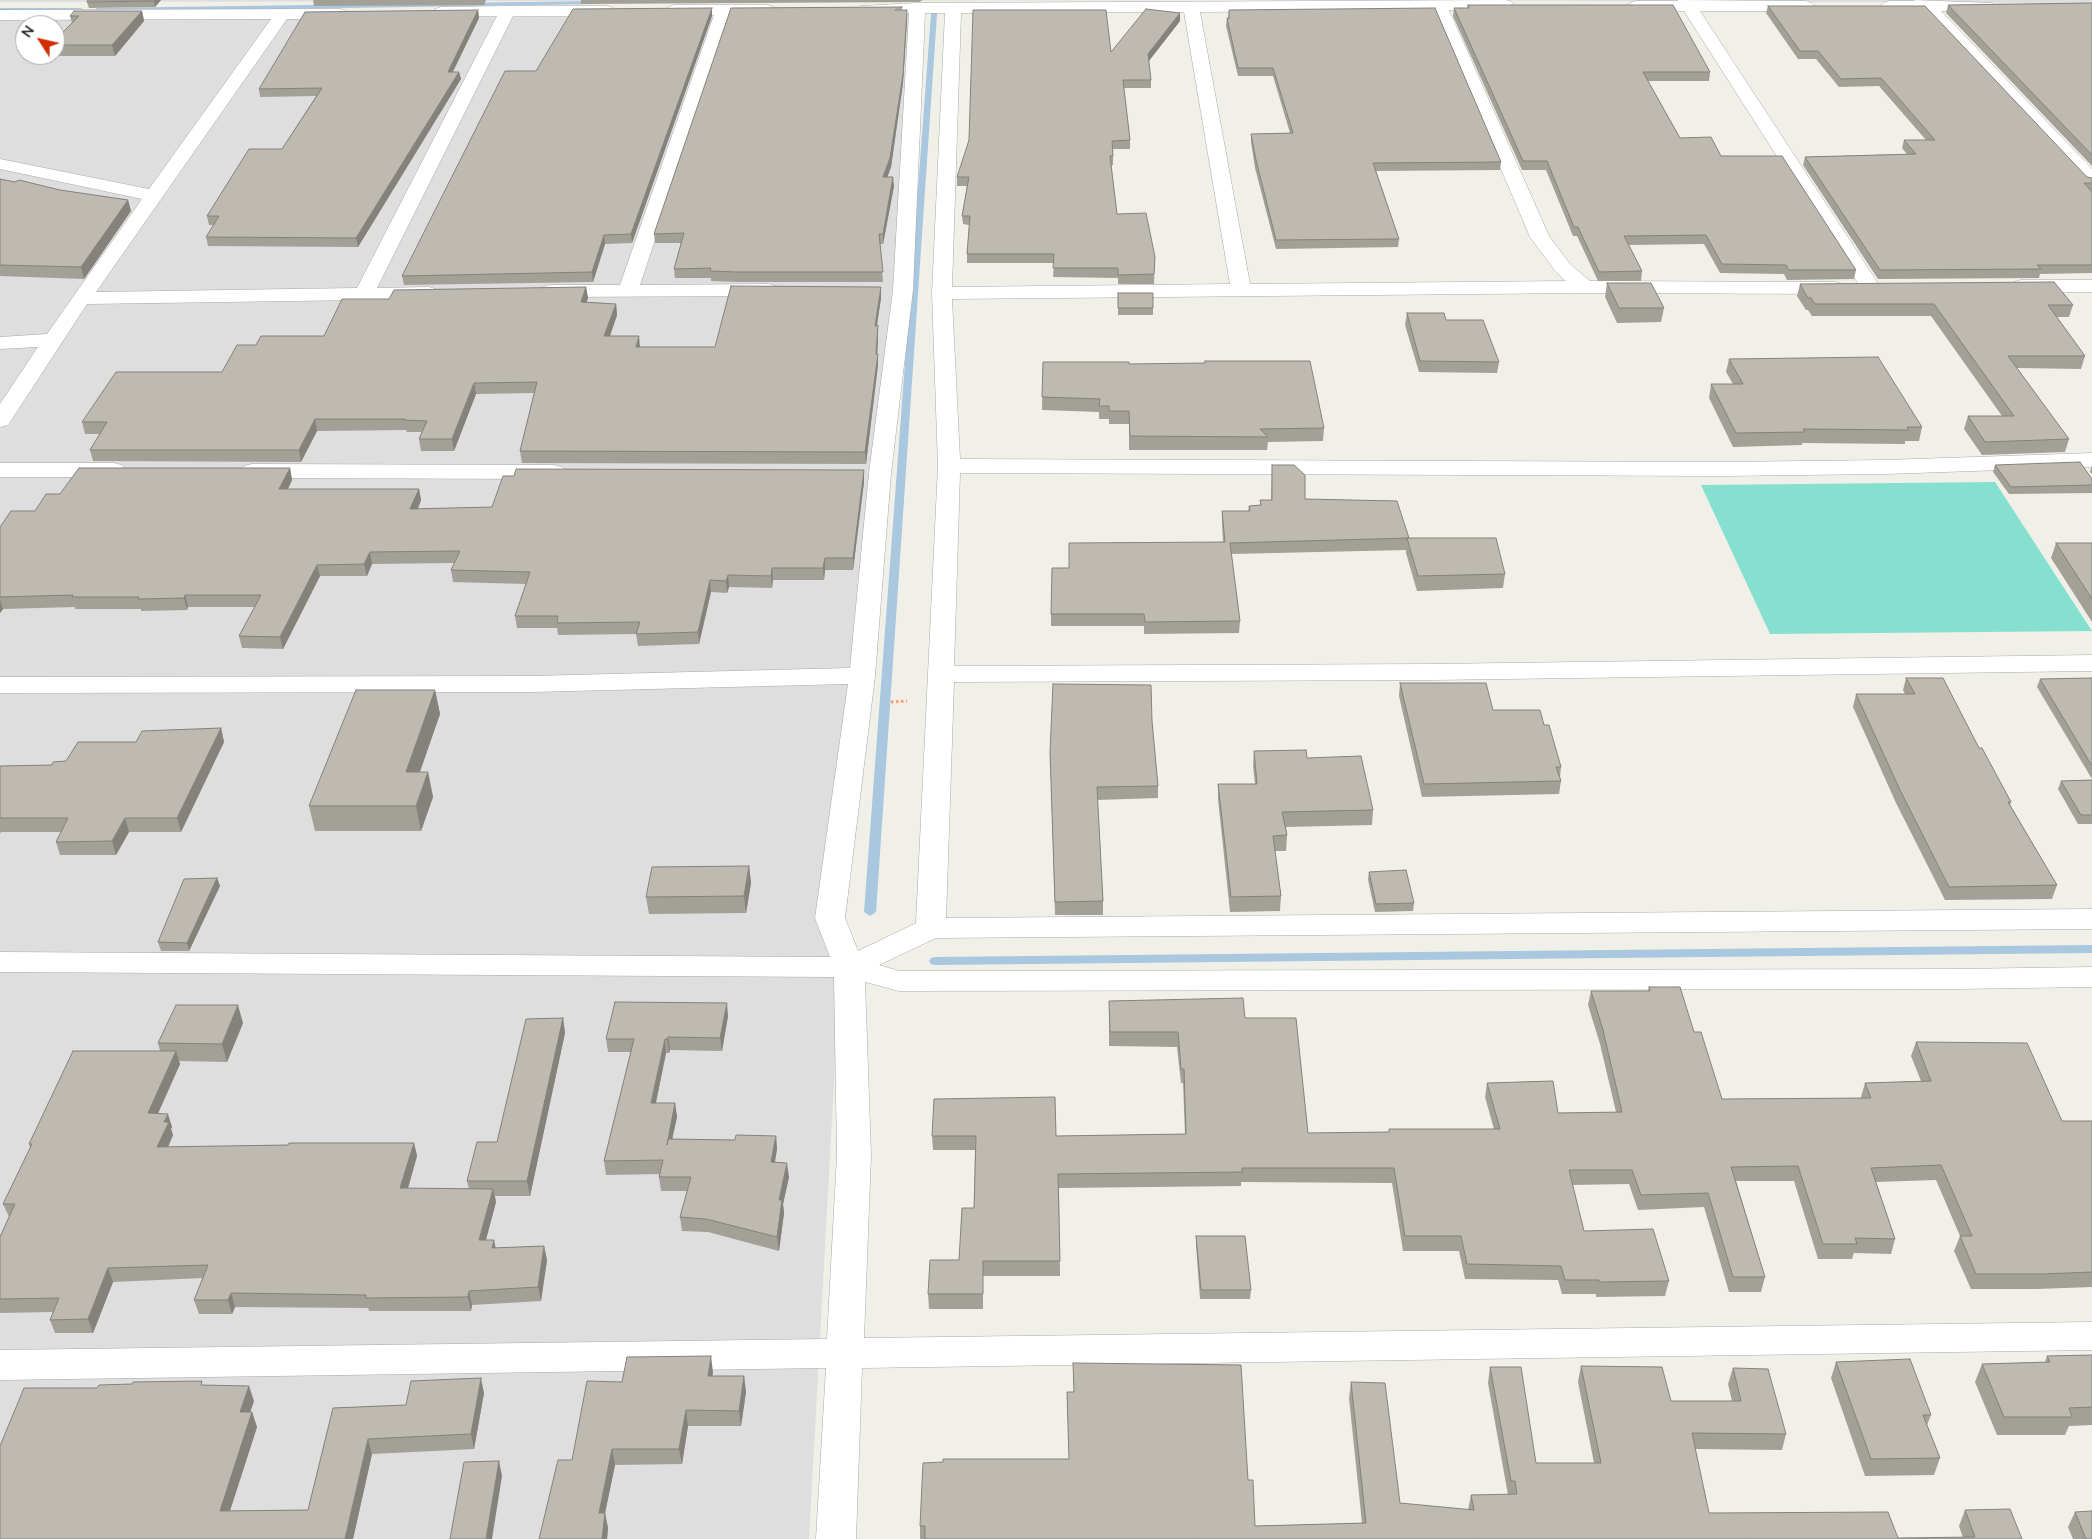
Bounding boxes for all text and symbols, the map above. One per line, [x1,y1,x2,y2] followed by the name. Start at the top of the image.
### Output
[15,15,65,65] north arrow
[17,22,39,41] text: N

